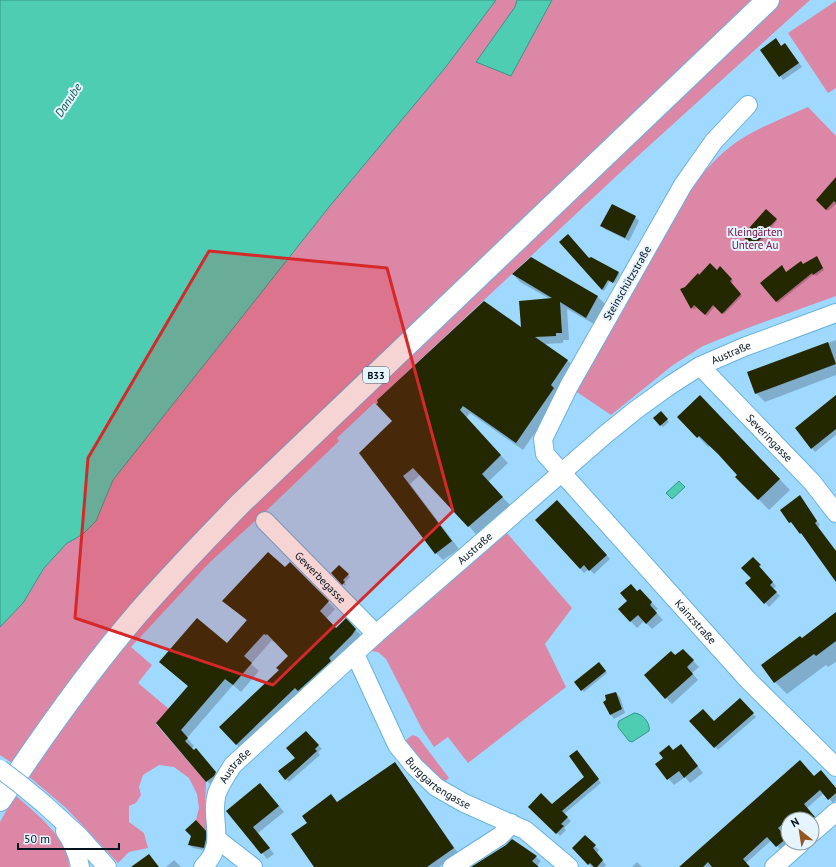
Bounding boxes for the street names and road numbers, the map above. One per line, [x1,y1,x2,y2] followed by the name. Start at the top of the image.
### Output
[600,243,654,323] street label: Steinschützstraße
[709,338,753,367] street label: Austraße
[363,367,389,383] road number: B33
[743,411,796,465] street label: Severingasse
[454,529,495,567] street label: Austraße
[292,548,349,607] street label: Gewerbegasse
[672,596,720,647] street label: Kainzstraße
[216,745,254,786] street label: Austraße
[402,754,473,812] street label: Burggartengasse

